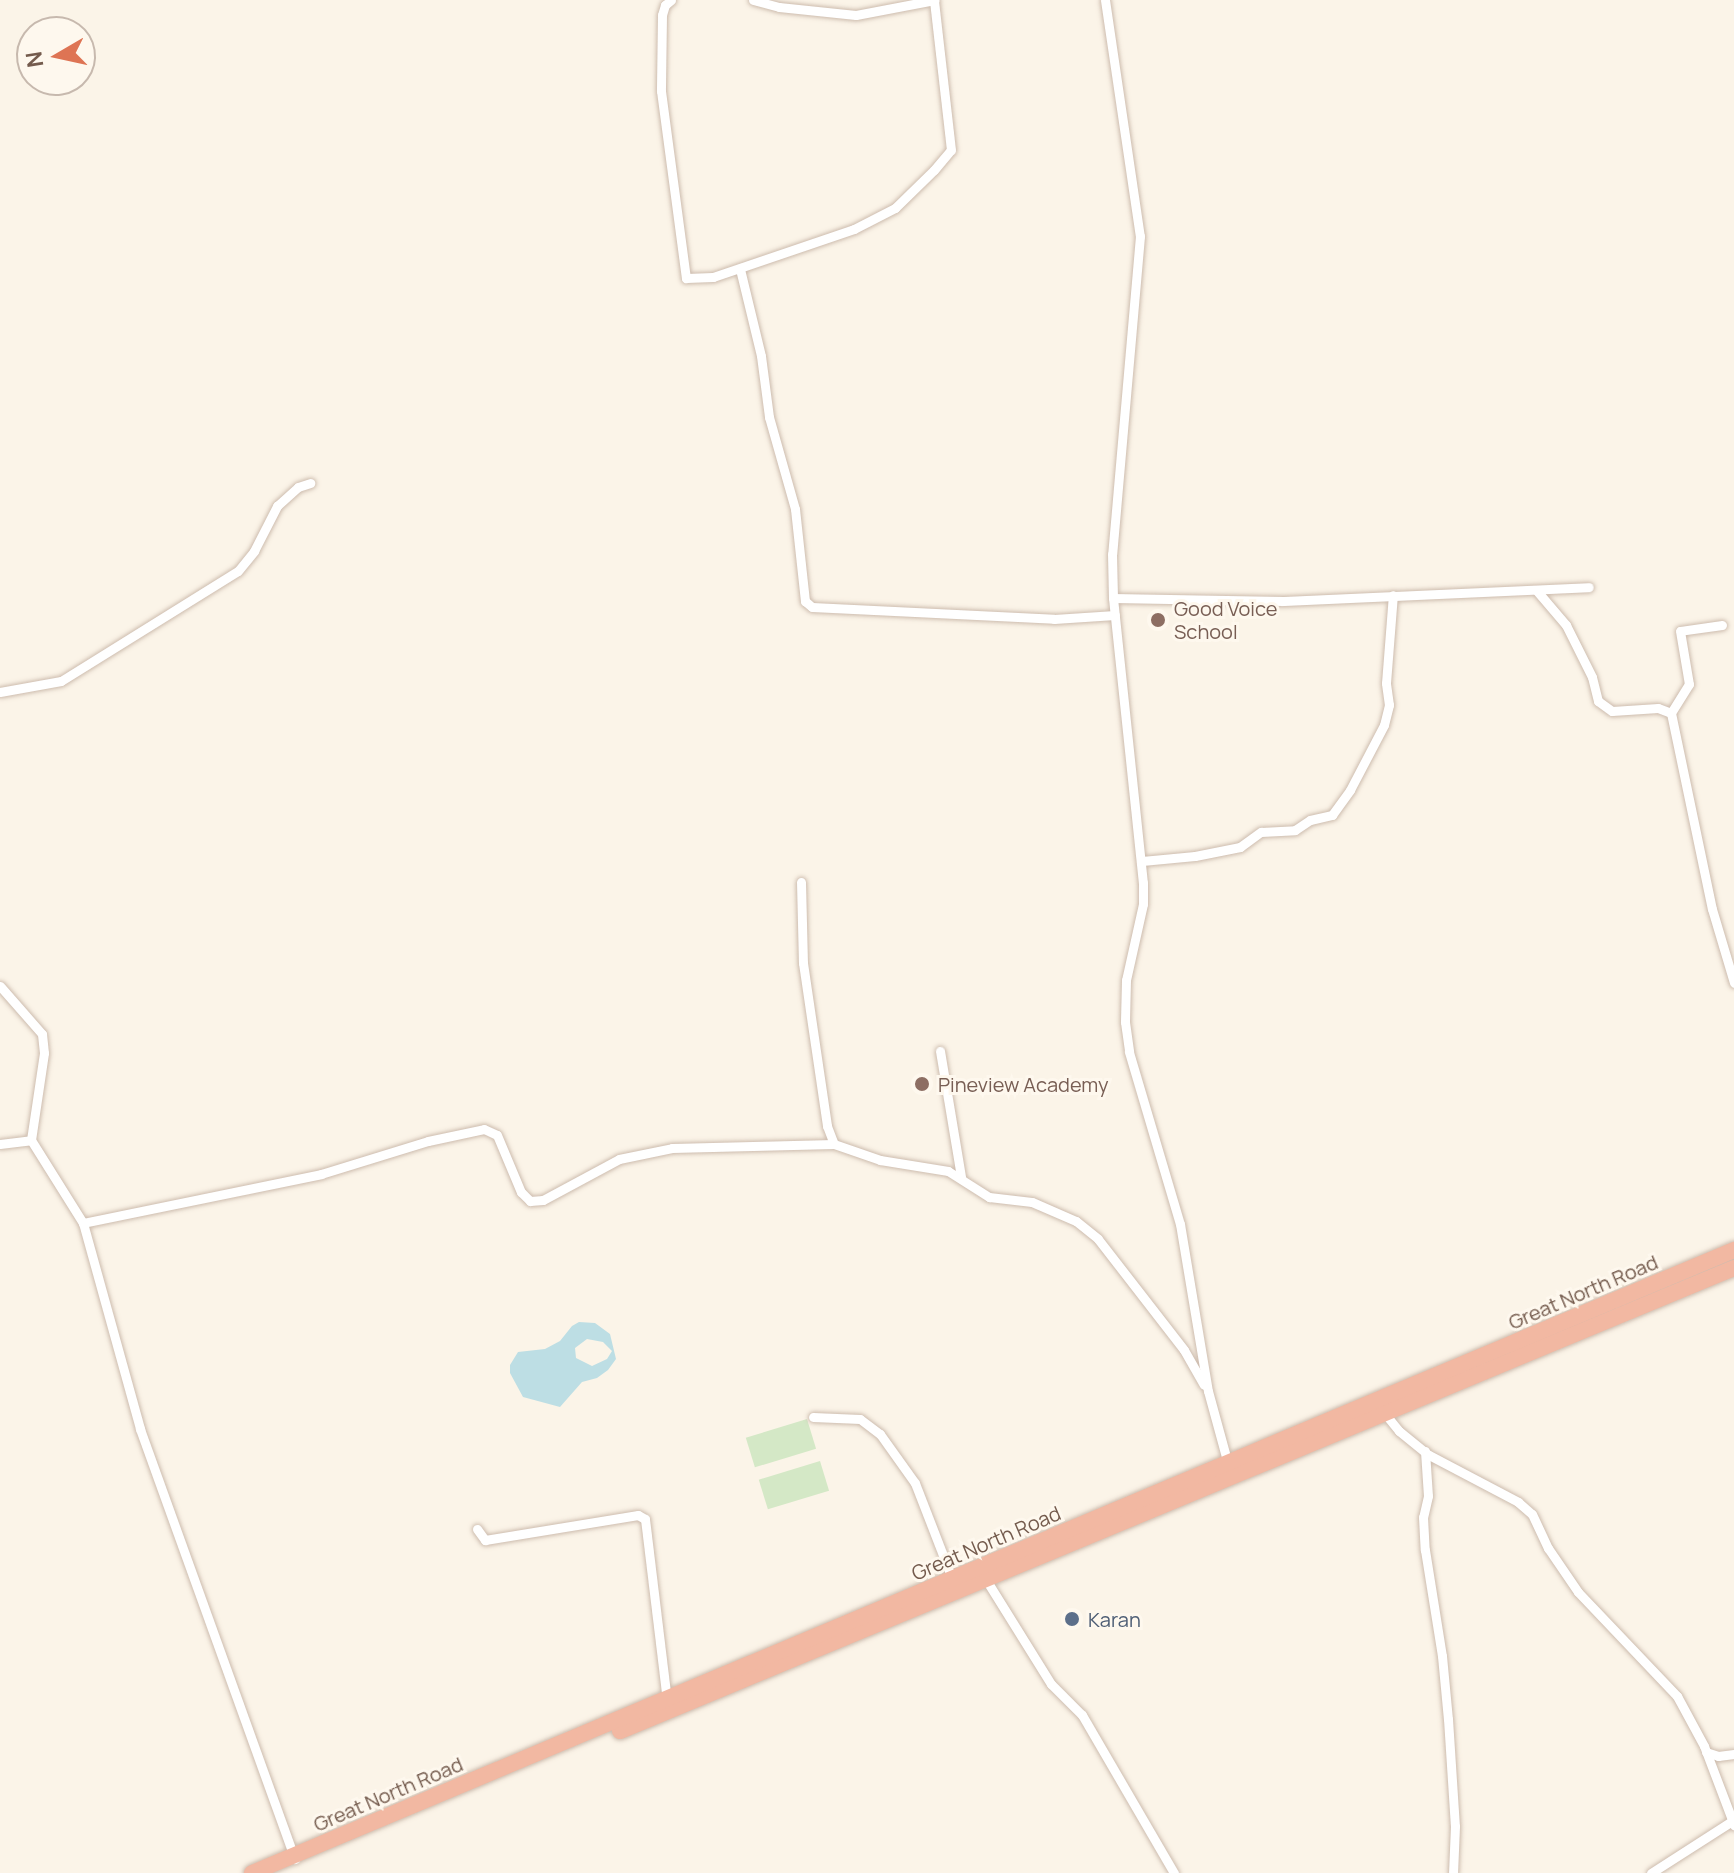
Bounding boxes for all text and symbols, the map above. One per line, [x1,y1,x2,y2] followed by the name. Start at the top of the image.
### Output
[16,16,96,96] north arrow
[18,49,50,70] text: N
[1174,596,1277,643] place label: Good Voice School
[1149,611,1167,629] marker: Good Voice School
[938,1072,1108,1096] place label: Pineview Academy
[913,1075,931,1093] marker: Pineview Academy
[1505,1250,1661,1334] street label: Great North Road
[908,1501,1064,1585] street label: Great North Road
[1088,1607,1141,1631] place label: Karan
[1063,1610,1081,1628] marker: Karan
[310,1752,466,1836] street label: Great North Road

